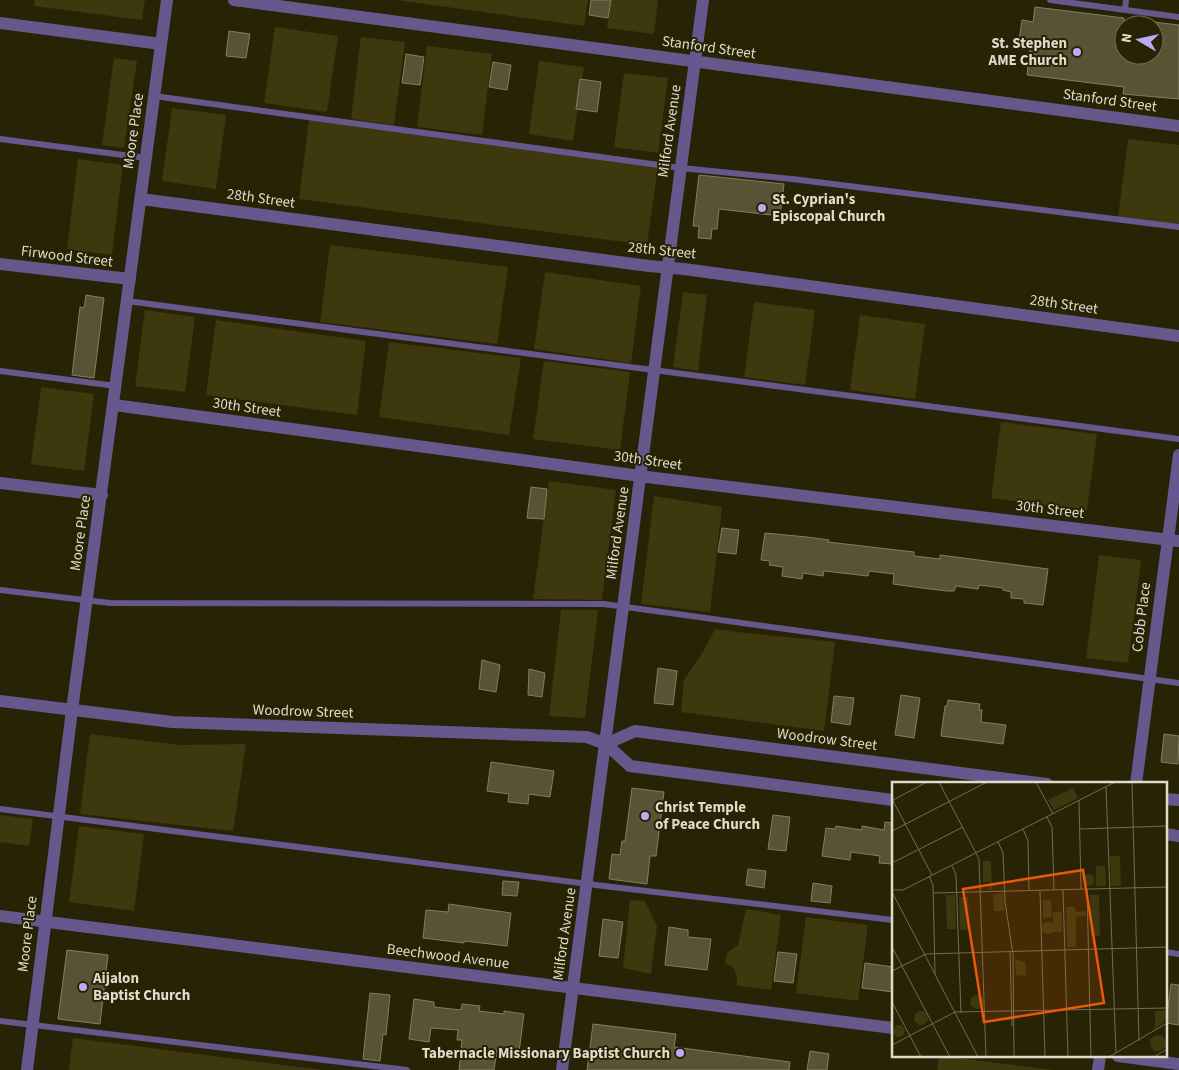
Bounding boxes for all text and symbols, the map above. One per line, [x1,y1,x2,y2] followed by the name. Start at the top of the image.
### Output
[1114,15,1164,65] north arrow
[661,31,757,64] street label: Stanford Street
[1117,32,1138,44] text: N
[988,33,1067,71] place label: St. Stephen AME Church
[1071,46,1083,58] marker: St. Stephen AME Church
[653,83,686,179] street label: Milford Avenue
[1062,84,1158,117] street label: Stanford Street
[118,92,149,170] street label: Moore Place
[225,183,296,214] street label: 28th Street
[772,189,885,227] place label: St. Cyprian's Episcopal Church
[756,202,768,214] marker: St. Cyprian's Episcopal Church
[627,236,697,265] street label: 28th Street
[20,240,114,273] street label: Firwood Street
[1028,289,1099,320] street label: 28th Street
[211,392,282,423] street label: 30th Street
[612,445,683,476] street label: 30th Street
[601,485,634,581] street label: Milford Avenue
[65,494,96,572] street label: Moore Place
[1015,495,1085,524] street label: 30th Street
[1127,581,1156,653] street label: Cobb Place
[252,699,354,724] street label: Woodrow Street
[776,723,878,756] street label: Woodrow Street
[892,782,1166,1058] inset map
[655,797,760,835] place label: Christ Temple of Peace Church
[639,810,651,822] marker: Christ Temple of Peace Church
[548,886,581,982] street label: Milford Avenue
[12,895,43,973] street label: Moore Place
[385,939,510,974] street label: Beechwood Avenue
[92,968,190,1006] place label: Aijalon Baptist Church
[77,981,89,993] marker: Aijalon Baptist Church
[422,1043,670,1064] place label: Tabernacle Missionary Baptist Church
[674,1047,686,1059] marker: Tabernacle Missionary Baptist Church

